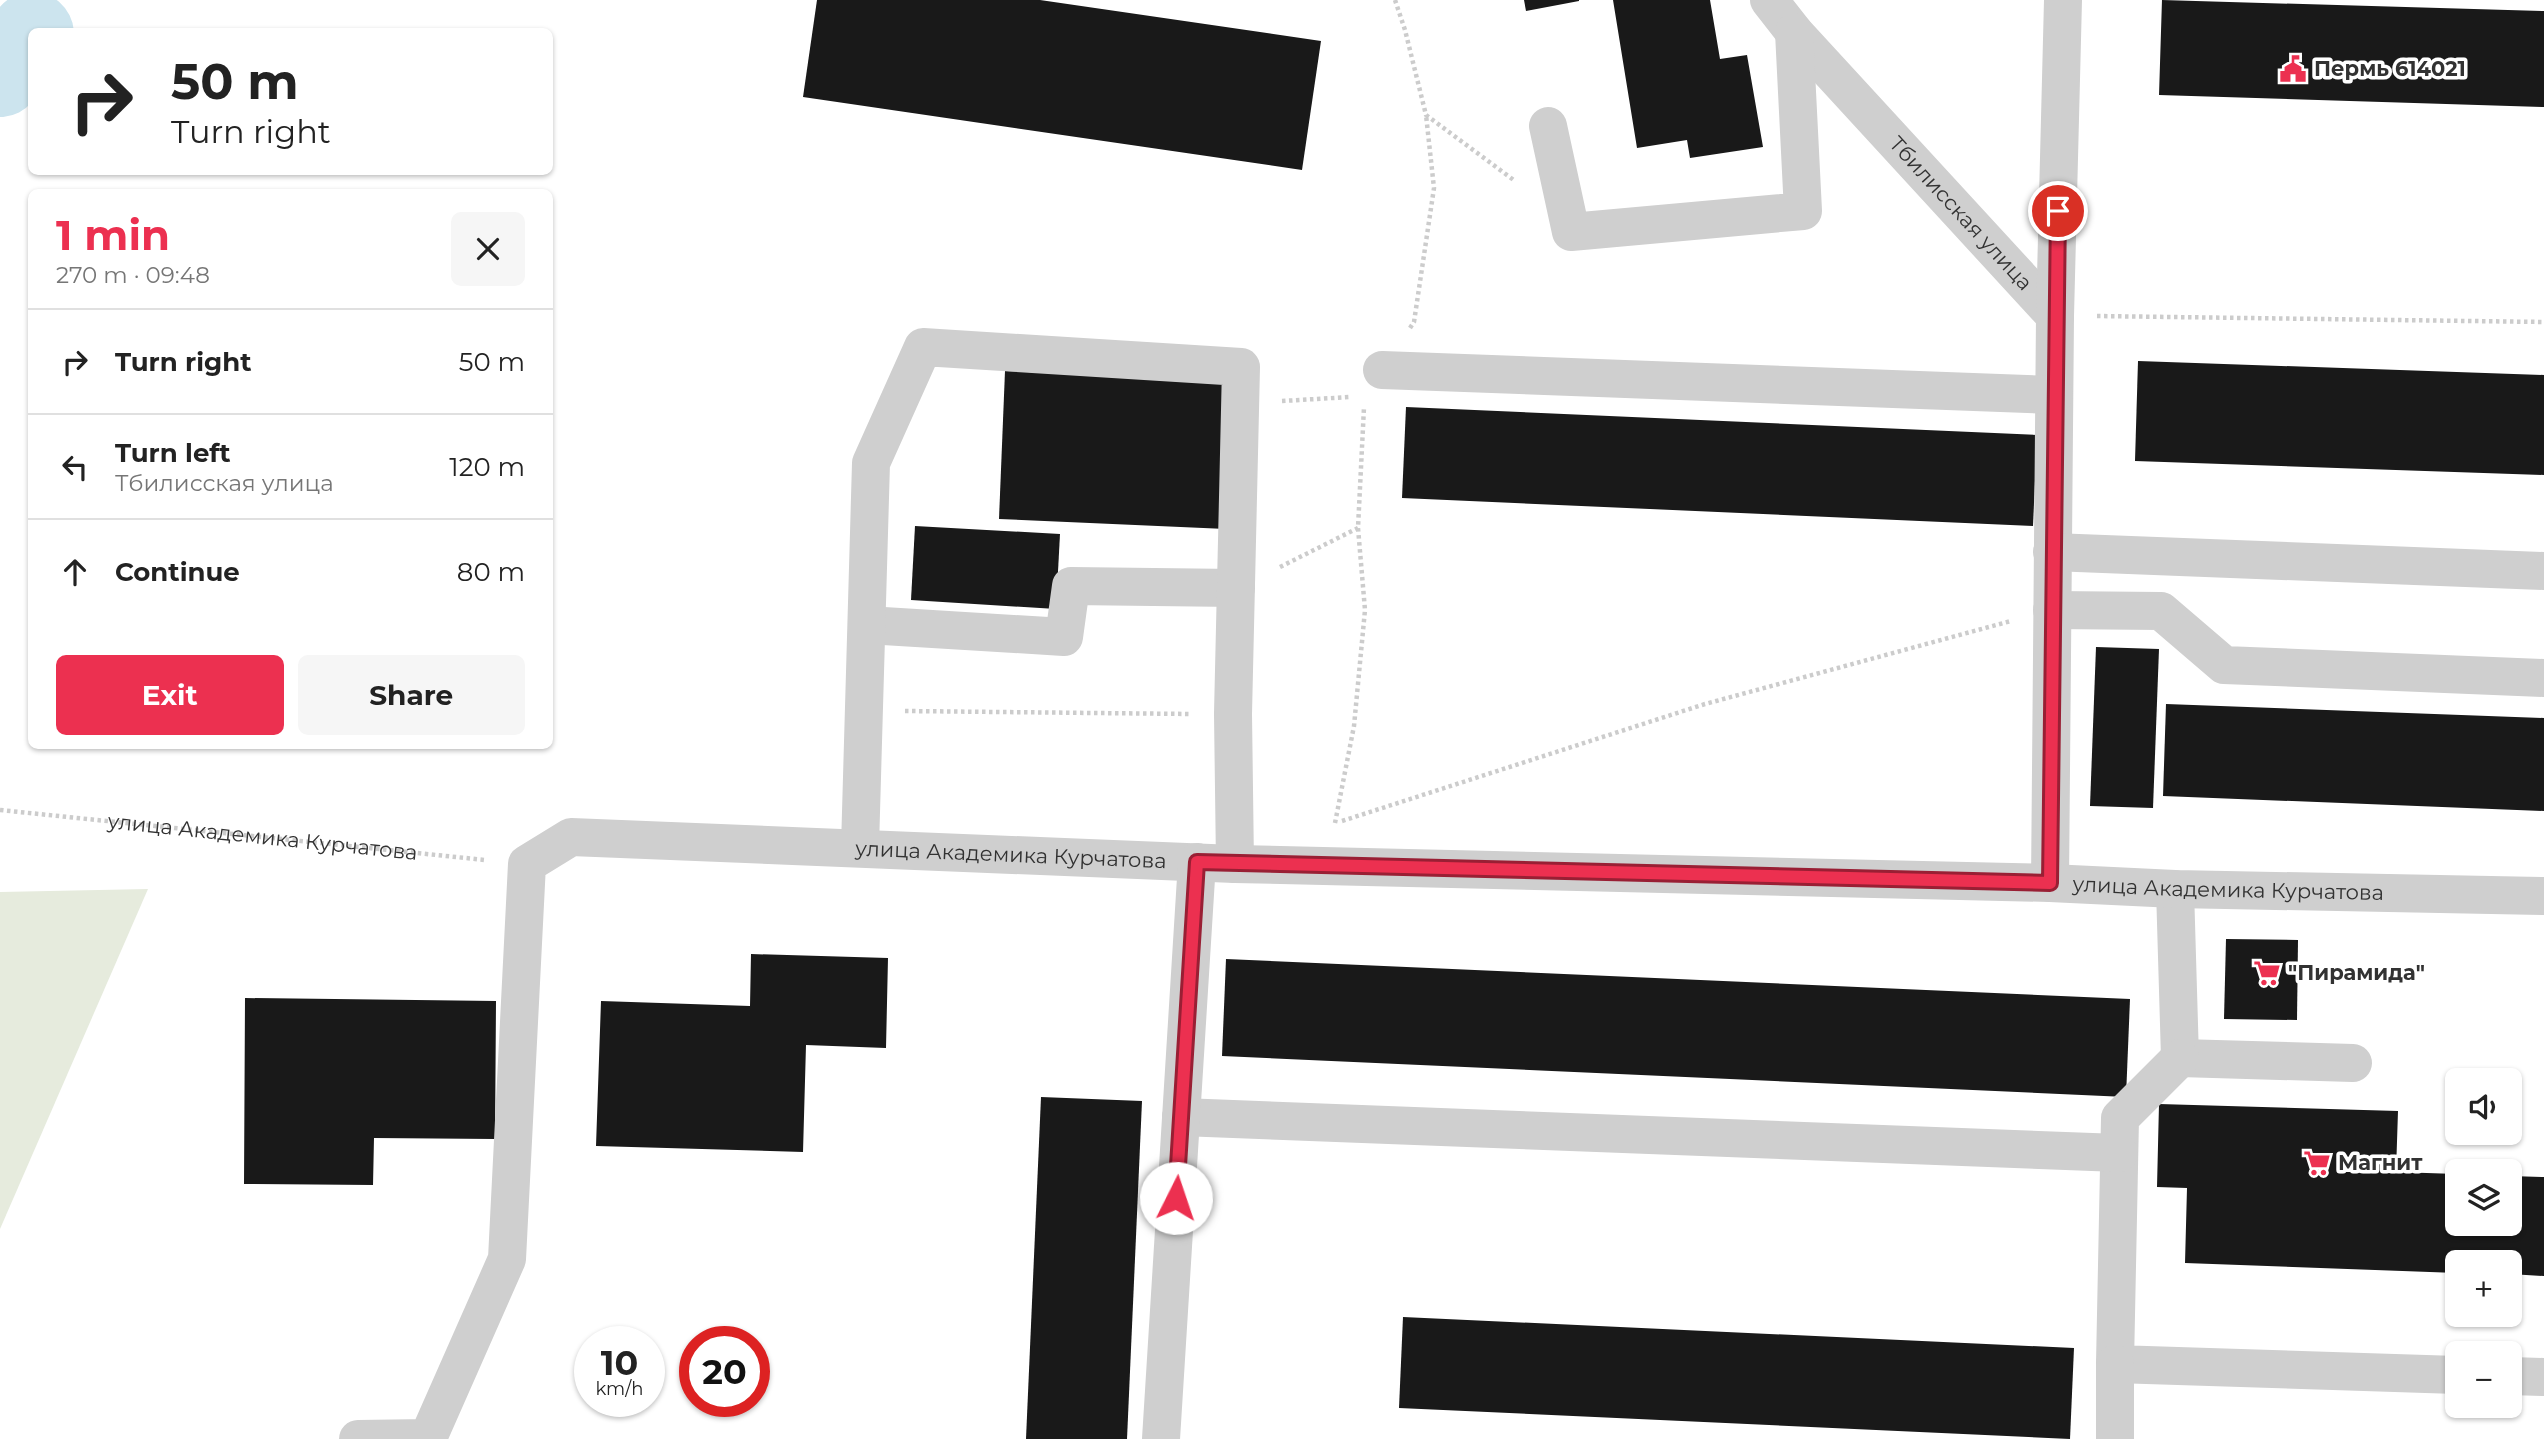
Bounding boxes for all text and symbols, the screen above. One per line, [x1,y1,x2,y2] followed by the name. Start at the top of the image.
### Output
[171,52,299,111] text: 50 m
[2278,54,2308,84] public building icon: Пермь 614021
[56,56,147,147] icon: right
[2314,56,2466,81] place label: Пермь 614021
[171,112,331,151] text: Turn right
[1884,131,2038,295] street label: Тбилисская улица
[2028,181,2088,241] pin
[2039,192,2077,230] icon: arrive
[56,209,170,261] text: 1 min
[451,212,525,286] button: close
[56,261,210,289] text: 270 m · 09:48
[56,343,94,381] icon: right
[115,346,251,378] text: Turn right
[459,346,525,378] text: 50 m
[115,437,231,469] text: Turn left
[56,448,94,486] icon: left
[449,451,525,483] text: 120 m
[115,469,334,497] text: Тбилисская улица
[56,553,94,591] icon: ahead
[115,556,240,588] text: Continue
[457,556,525,588] text: 80 m
[56,655,284,735] button: Exit
[298,655,525,735] button: Share
[105,808,419,865] street label: улица Академика Курчатова
[854,836,1167,873] street label: улица Академика Курчатова
[2071,871,2384,905] street label: улица Академика Курчатова
[2252,958,2282,988] supermarket icon: "Пирамида"
[2288,960,2425,985] place label: "Пирамида"
[2445,1068,2522,1418] map controls
[2445,1068,2522,1145] button: sound
[2302,1148,2332,1178] supermarket icon: Магнит
[2338,1150,2423,1175] place label: Магнит
[2445,1159,2522,1236] button: layers
[1139,1161,1213,1235] position arrow
[2445,1250,2522,1327] button: +
[679,1326,770,1417] speed limit sign: 20
[601,1341,638,1384] text: 10
[2445,1341,2522,1418] button: −
[595,1378,644,1400] text: km/h

